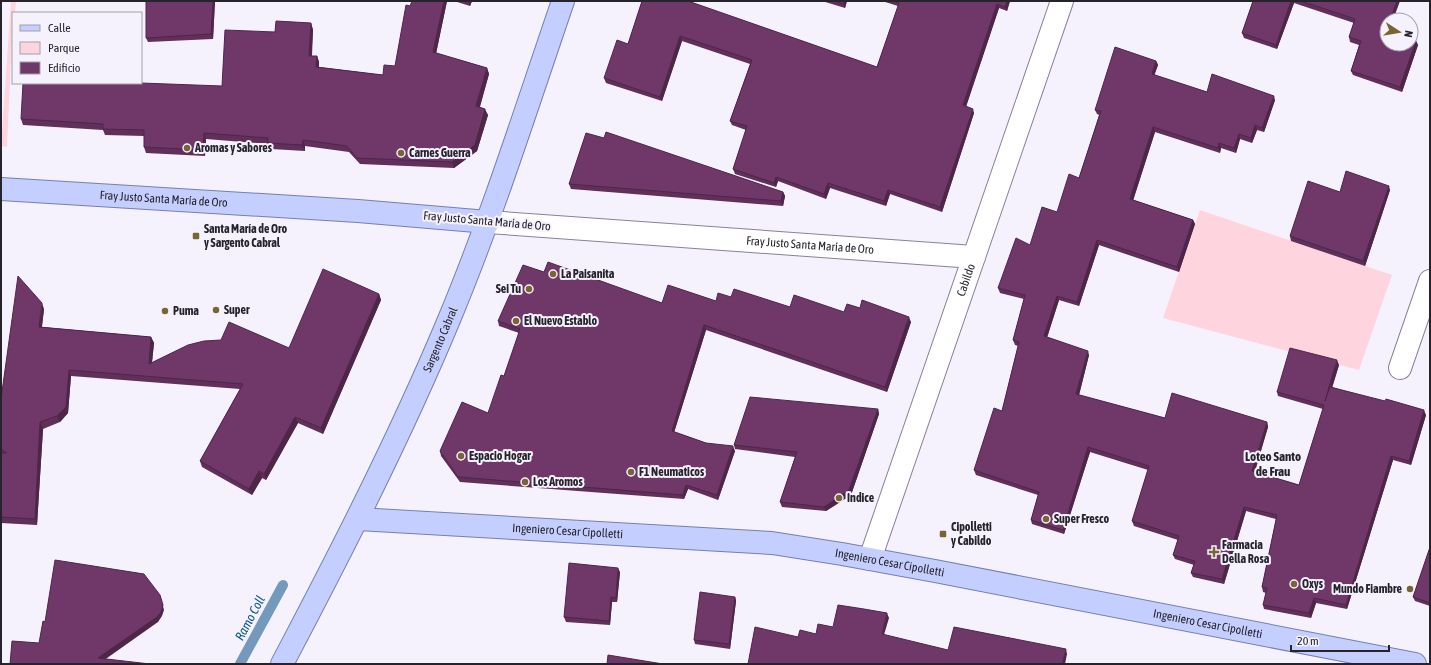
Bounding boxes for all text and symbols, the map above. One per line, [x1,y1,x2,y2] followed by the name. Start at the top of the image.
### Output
[12,12,142,84] legend
[1379,12,1419,52] north arrow
[48,21,71,35] text: Calle
[1402,30,1415,39] text: N
[48,41,80,55] text: Parque
[48,61,81,75] text: Edificio
[194,141,273,155] place label: Aromas y Sabores
[182,143,192,153] marker: Aromas y Sabores
[409,146,471,160] place label: Carnes Guerra
[396,148,406,158] marker: Carnes Guerra
[99,188,228,210] street label: Fray Justo Santa María de Oro
[423,208,552,234] street label: Fray Justo Santa María de Oro
[204,222,288,250] place label: Santa María de Oro y Sargento Cabral
[191,231,201,241] marker: Santa María de Oro y Sargento Cabral
[746,234,875,257] street label: Fray Justo Santa María de Oro
[954,261,978,298] street label: Cabildo
[561,267,615,281] place label: La Paisanita
[548,269,558,279] marker: La Paisanita
[496,282,521,296] place label: Sei Tu
[524,284,534,294] marker: Sei Tu
[224,303,250,317] place label: Super
[173,304,199,318] place label: Puma
[420,304,461,374] street label: Sargento Cabral
[211,305,221,315] marker: Super
[160,306,170,316] marker: Puma
[524,314,597,328] place label: El Nuevo Establo
[511,316,521,326] marker: El Nuevo Establo
[469,449,531,463] place label: Espacio Hogar
[1245,449,1301,479] district label: Loteo Santo de Frau
[456,451,466,461] marker: Espacio Hogar
[639,465,705,479] place label: F1 Neumaticos
[626,467,636,477] marker: F1 Neumaticos
[533,475,584,489] place label: Los Aromos
[520,477,530,487] marker: Los Aromos
[847,491,875,505] place label: Indice
[834,493,844,503] marker: Indice
[1054,512,1109,526] place label: Super Fresco
[1041,514,1051,524] marker: Super Fresco
[951,520,992,548] place label: Cipolletti y Cabildo
[512,521,623,541] street label: Ingeniero Cesar Cipolletti
[938,529,948,539] marker: Cipolletti y Cabildo
[1222,538,1270,566] place label: Farmacia Della Rosa
[834,546,946,580] street label: Ingeniero Cesar Cipolletti
[1209,547,1219,557] marker: Farmacia Della Rosa
[1302,577,1324,591] place label: Oxys
[1289,579,1299,589] marker: Oxys
[1333,582,1403,596] place label: Mundo Fiambre
[1405,584,1415,594] marker: Mundo Fiambre
[232,593,268,643] water label: Ramo Coll
[1152,606,1264,641] street label: Ingeniero Cesar Cipolletti
[1291,627,1389,653] scale bar
[1297,634,1319,648] text: 20 m

